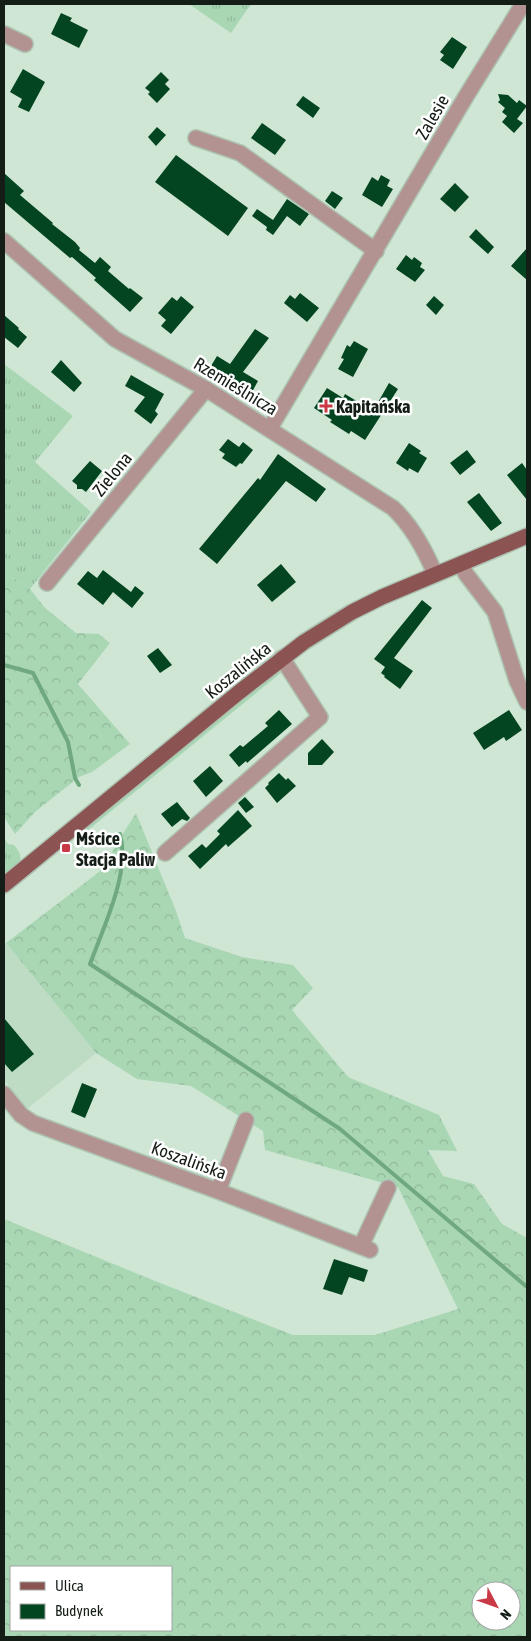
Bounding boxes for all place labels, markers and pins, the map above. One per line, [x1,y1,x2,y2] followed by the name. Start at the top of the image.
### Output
[336,396,410,417] place label: Kapitańska
[320,400,332,412] marker: Kapitańska
[76,828,155,870] place label: Mścice Stacja Paliw
[60,842,72,854] marker: Mścice Stacja Paliw

